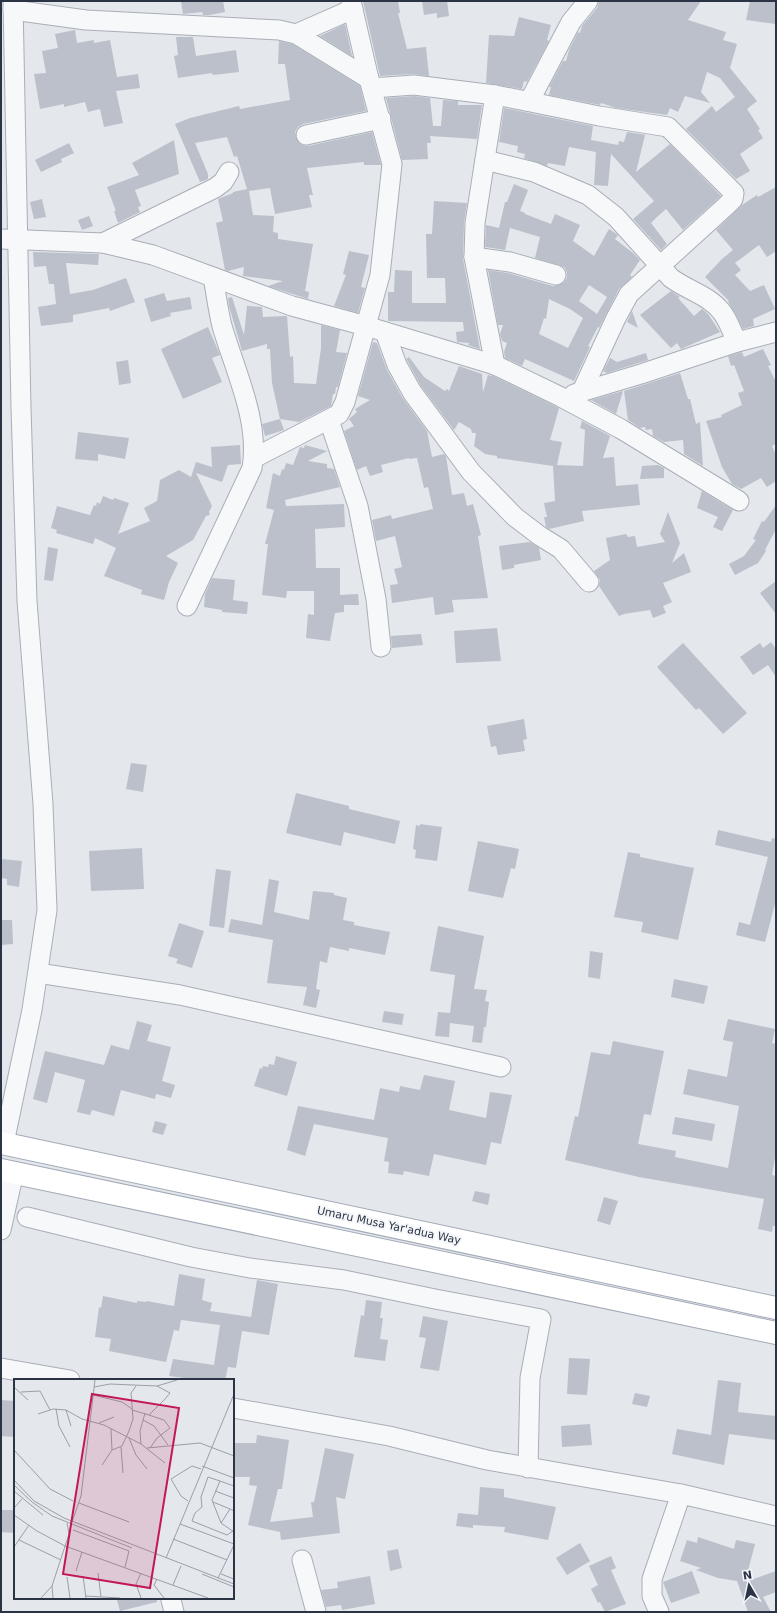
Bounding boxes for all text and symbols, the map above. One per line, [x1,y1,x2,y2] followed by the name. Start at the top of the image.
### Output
[316,1204,463,1247] street label: Umaru Musa Yar'adua Way
[14,1379,234,1599] inset map
[729,1565,769,1605] north arrow
[742,1568,753,1583] text: N

